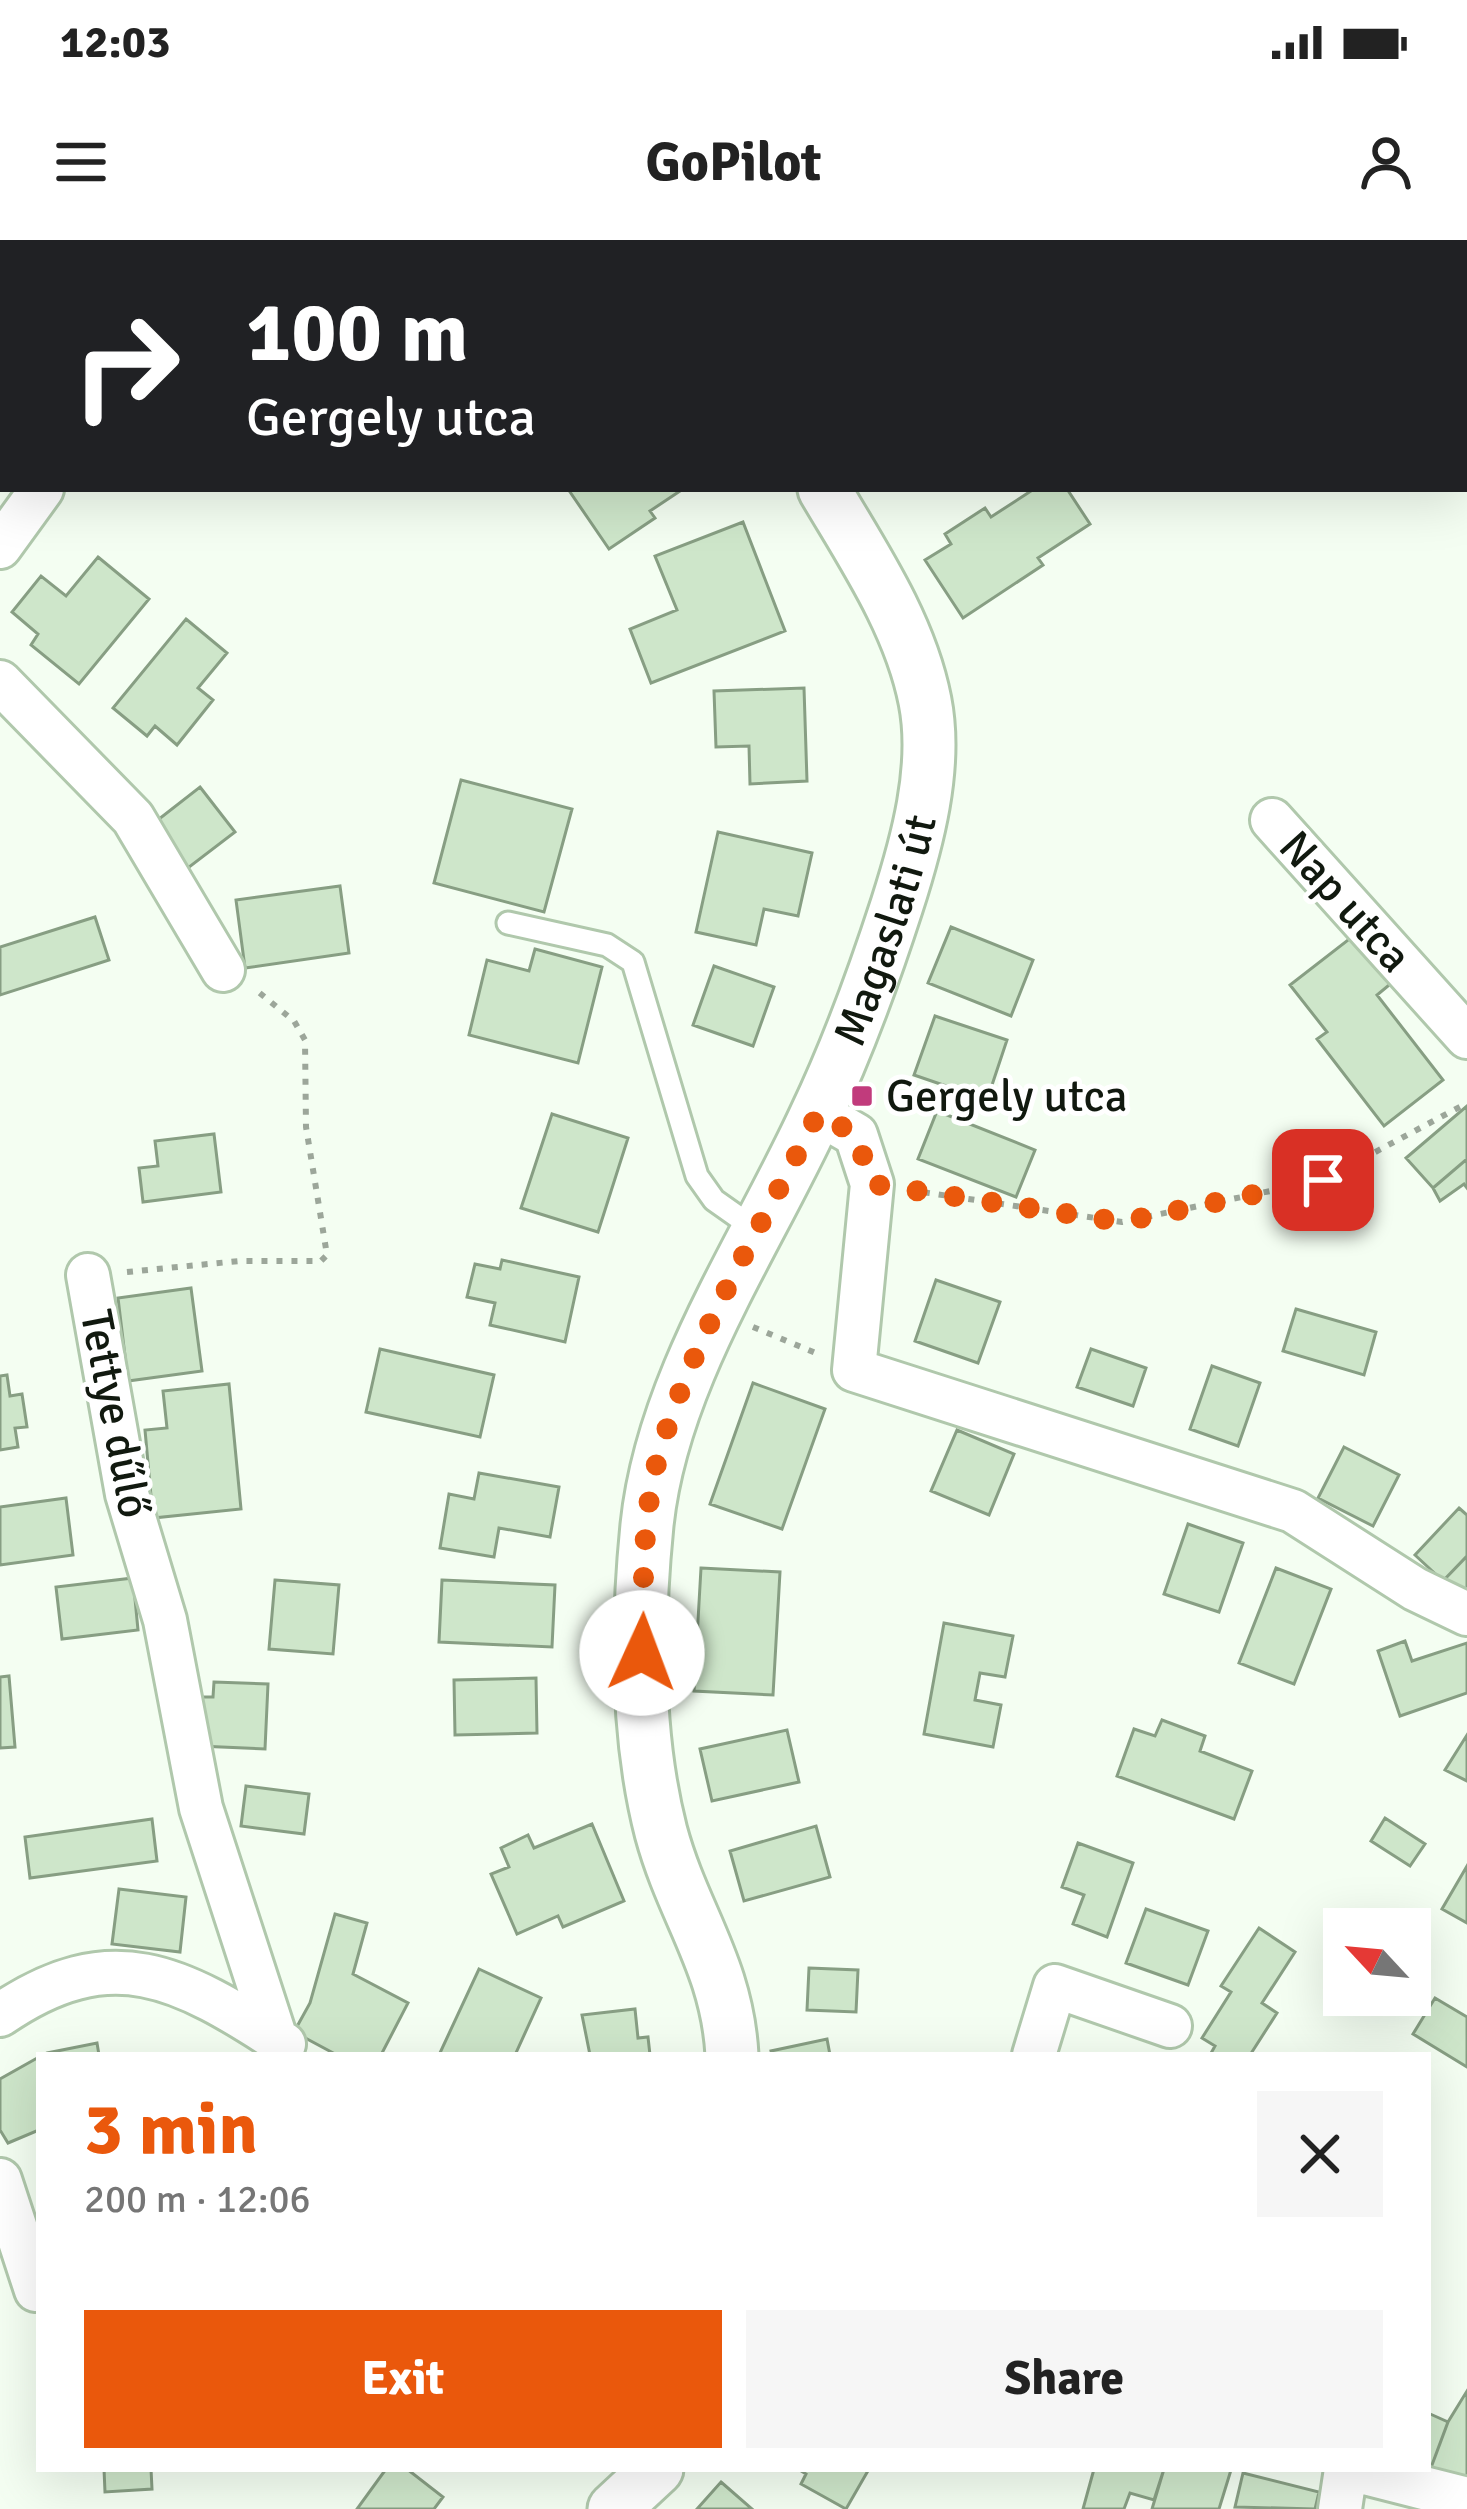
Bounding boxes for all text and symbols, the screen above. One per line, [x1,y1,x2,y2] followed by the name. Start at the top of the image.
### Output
[60,15,170,70] text: 12:03
[48,129,114,195] icon: menu
[645,129,822,196] text: GoPilot
[1353,129,1419,195] icon: person
[246,281,468,385] text: 100 m
[48,288,204,444] icon: right
[246,384,536,451] text: Gergely utca
[822,810,948,1053] street label: Magaslati út
[1267,820,1423,984] street label: Nap utca
[886,1069,1127,1124] place label: Gergely utca
[849,1083,875,1109] marker: Gergely utca
[1272,1129,1374,1231] pin
[1290,1147,1356,1213] icon: arrive
[68,1306,162,1522] street label: Tettye dűlő
[579,1590,705,1716] position arrow
[1323,1908,1431,2016] north arrow
[1323,1908,1431,2016] map controls
[84,2085,258,2174] text: 3 min
[1257,2091,1383,2217] button: close
[84,2175,311,2223] text: 200 m · 12:06
[84,2310,722,2448] button: Exit
[746,2310,1383,2448] button: Share

